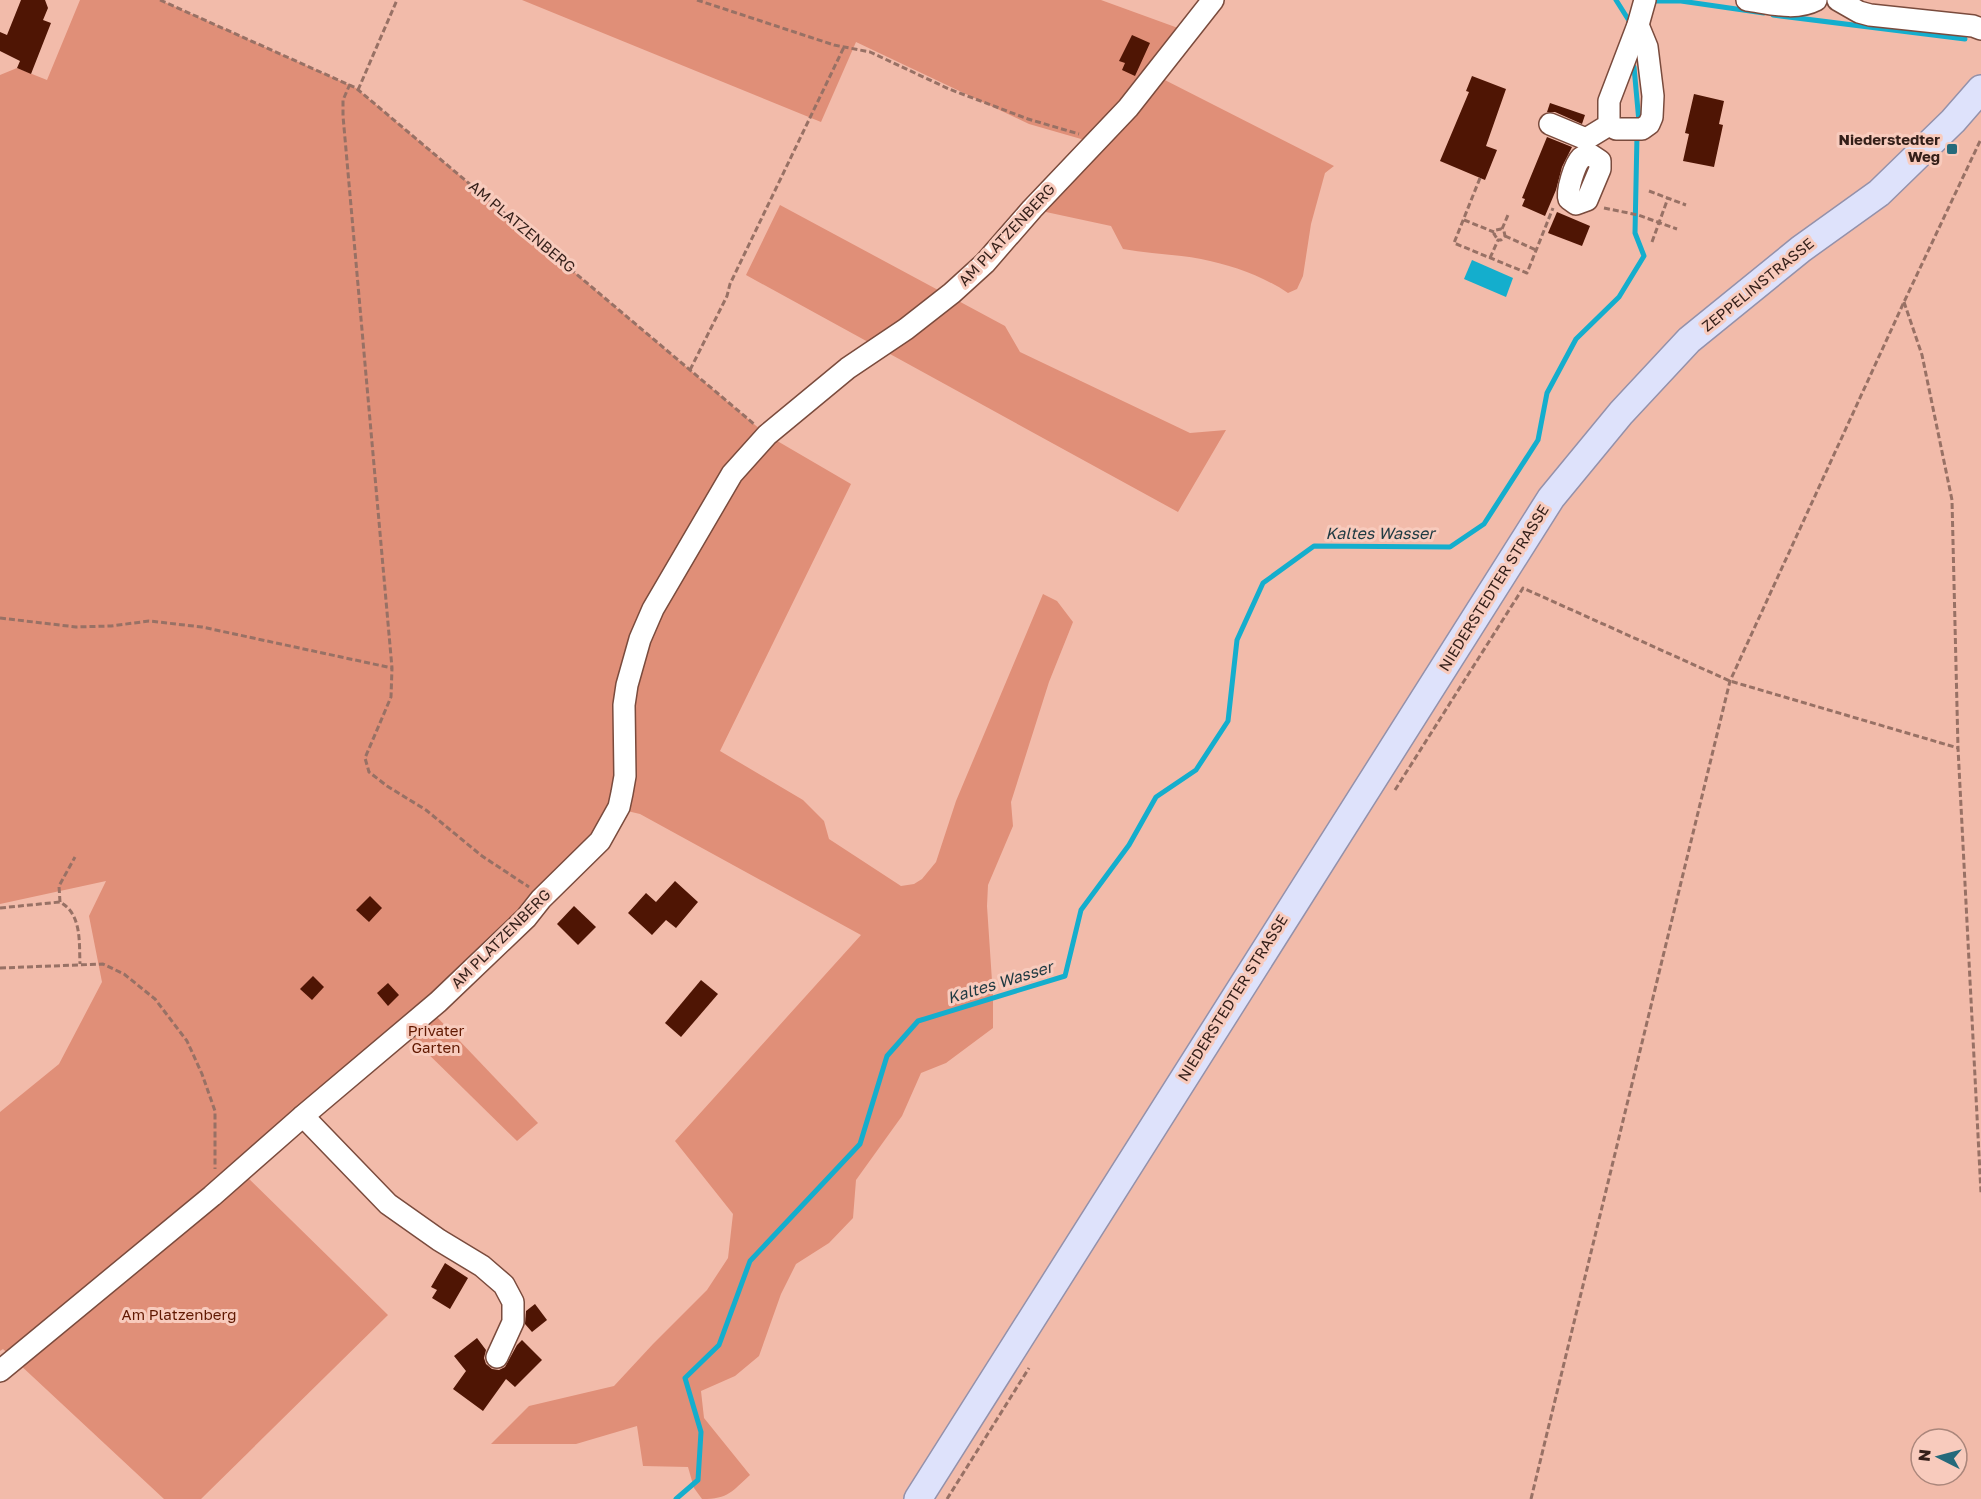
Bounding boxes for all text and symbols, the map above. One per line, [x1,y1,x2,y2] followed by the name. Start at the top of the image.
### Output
[1839,130,1940,165] place label: Niederstedter Weg
[1945,142,1959,156] marker: Niederstedter Weg
[466,177,579,276] street label: AM PLATZENBERG
[954,179,1058,289] street label: AM PLATZENBERG
[1698,234,1817,335] street label: ZEPPELINSTRASSE
[1434,501,1552,674] street label: NIEDERSTEDTER STRASSE
[1325,523,1437,543] water label: Kaltes Wasser
[447,885,554,992] street label: AM PLATZENBERG
[1173,911,1291,1084] street label: NIEDERSTEDTER STRASSE
[945,956,1058,1008] water label: Kaltes Wasser
[408,1021,464,1056] park label: Privater Garten
[122,1305,236,1323] park label: Am Platzenberg
[1909,1427,1969,1487] north arrow
[1914,1448,1935,1463] text: N

